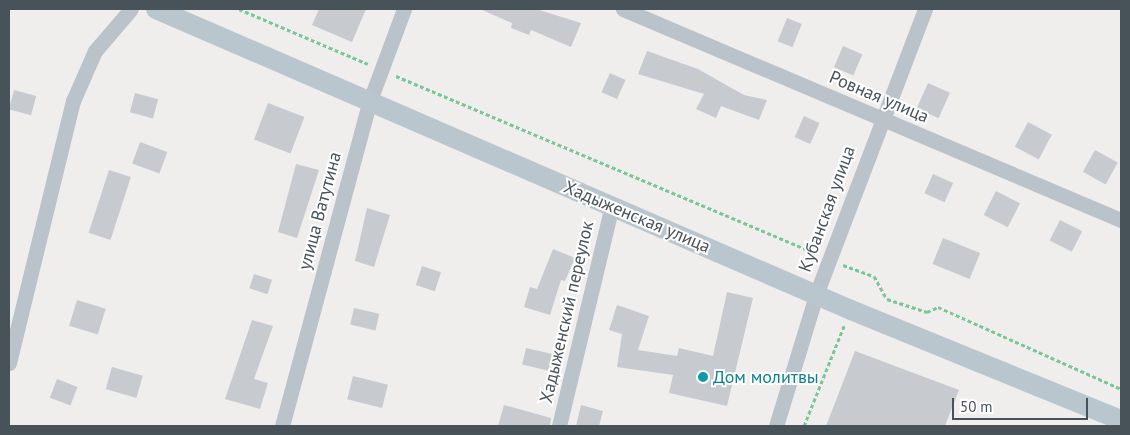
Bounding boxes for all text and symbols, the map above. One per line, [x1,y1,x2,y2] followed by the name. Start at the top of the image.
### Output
[826,66,932,128] street label: Ровная улица
[794,143,860,275] street label: Кубанская улица
[294,150,346,272] street label: улица Ватутина
[560,176,714,258] street label: Хадыженская улица
[536,219,598,405] street label: Хадыженский переулок
[713,366,819,388] place label: Дом молитвы
[697,371,709,383] marker: Дом молитвы
[955,388,1091,420] scale bar
[960,397,993,416] text: 50 m

